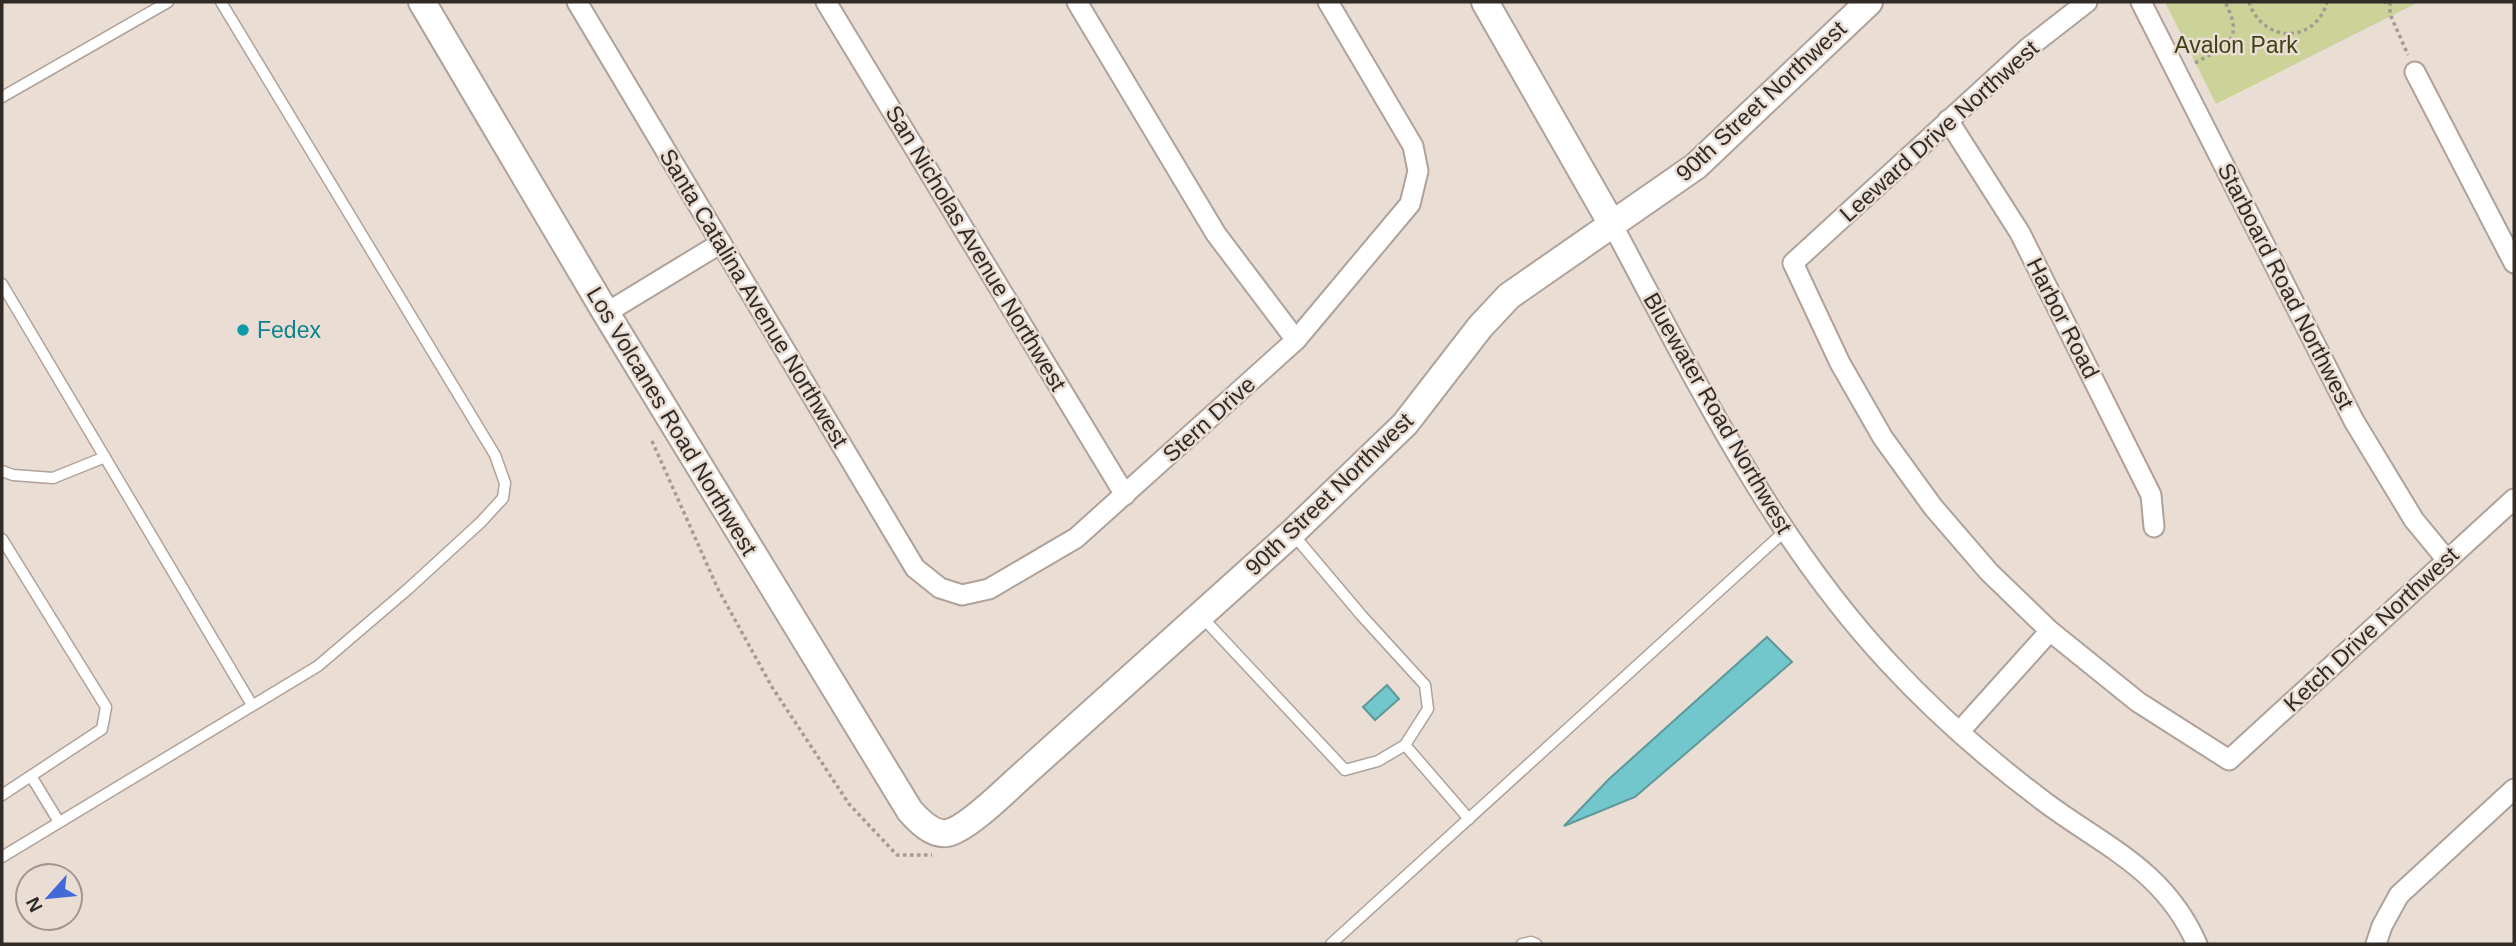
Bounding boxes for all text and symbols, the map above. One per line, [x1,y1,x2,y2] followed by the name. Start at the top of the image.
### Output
[1671,15,1852,186] street label: 90th Street Northwest
[2174,32,2298,58] park label: Avalon Park
[1834,35,2044,227] street label: Leeward Drive Northwest
[880,101,1072,396] street label: San Nicholas Avenue Northwest
[654,144,854,452] street label: Santa Catalina Avenue Northwest
[2213,159,2360,414] street label: Starboard Road Northwest
[2022,253,2104,383] street label: Harbor Road
[582,282,763,560] street label: Los Volcanes Road Northwest
[1638,288,1798,538] street label: Bluewater Road Northwest
[257,317,321,343] place label: Fedex
[235,322,251,338] marker: Fedex
[1158,371,1260,467] street label: Stern Drive
[1240,407,1418,581] street label: 90th Street Northwest
[2278,541,2464,717] street label: Ketch Drive Northwest
[14,862,84,932] north arrow
[22,894,47,915] text: N

